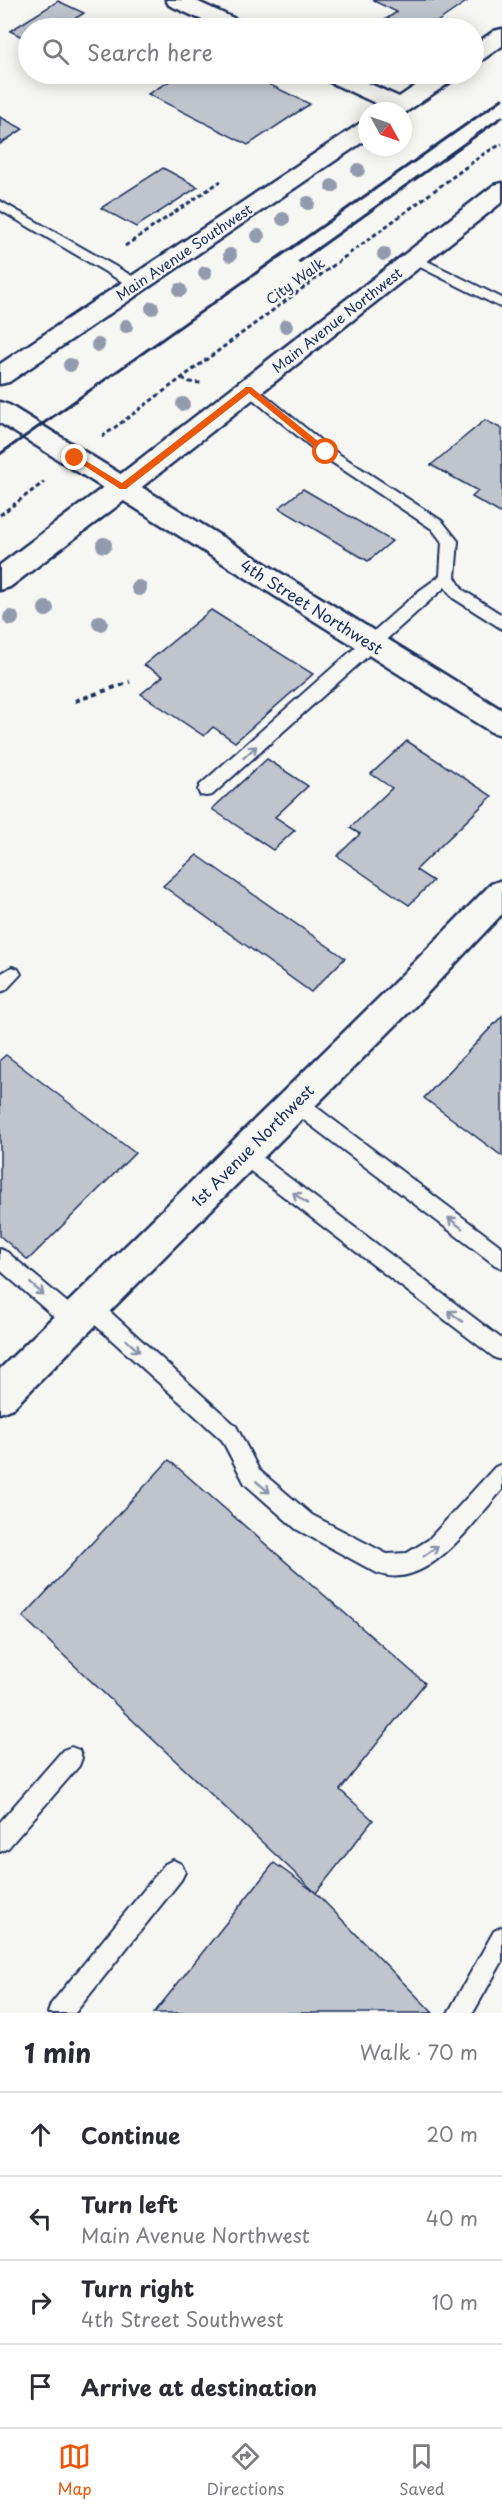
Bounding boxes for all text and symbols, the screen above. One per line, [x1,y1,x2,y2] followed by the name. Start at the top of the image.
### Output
[18,18,484,84] search box
[39,35,72,68] icon: search
[87,35,213,68] text: Search here
[358,102,412,156] north arrow
[112,198,257,305] street label: Main Avenue Southwest
[261,252,329,310] street label: City Walk
[267,262,407,378] street label: Main Avenue Northwest
[312,438,338,464] route start
[61,444,87,470] route end
[236,552,388,660] street label: 4th Street Northwest
[242,745,257,759] one-way arrow
[185,1078,319,1212] street label: 1st Avenue Northwest
[293,1191,309,1204] one-way arrow
[448,1217,464,1230] one-way arrow
[29,1283,45,1296] one-way arrow
[448,1309,464,1322] one-way arrow
[125,1339,140,1353] one-way arrow
[255,1480,270,1494] one-way arrow
[422,1545,438,1557] one-way arrow
[24,2033,91,2072] text: 1 min
[360,2037,478,2067] text: Walk · 70 m
[24,2118,57,2151] icon: ahead
[81,2118,180,2151] text: Continue
[426,2119,478,2149] text: 20 m
[81,2187,178,2220] text: Turn left
[24,2202,57,2235] icon: left
[426,2203,478,2233] text: 40 m
[81,2220,310,2250] text: Main Avenue Northwest
[81,2271,194,2304] text: Turn right
[24,2286,57,2319] icon: right
[431,2287,478,2317] text: 10 m
[81,2304,284,2334] text: 4th Street Southwest
[24,2370,57,2403] icon: arrive
[81,2370,317,2403] text: Arrive at destination
[57,2440,92,2500] tab: Map
[206,2440,284,2500] tab: Directions
[399,2440,445,2500] tab: Saved

